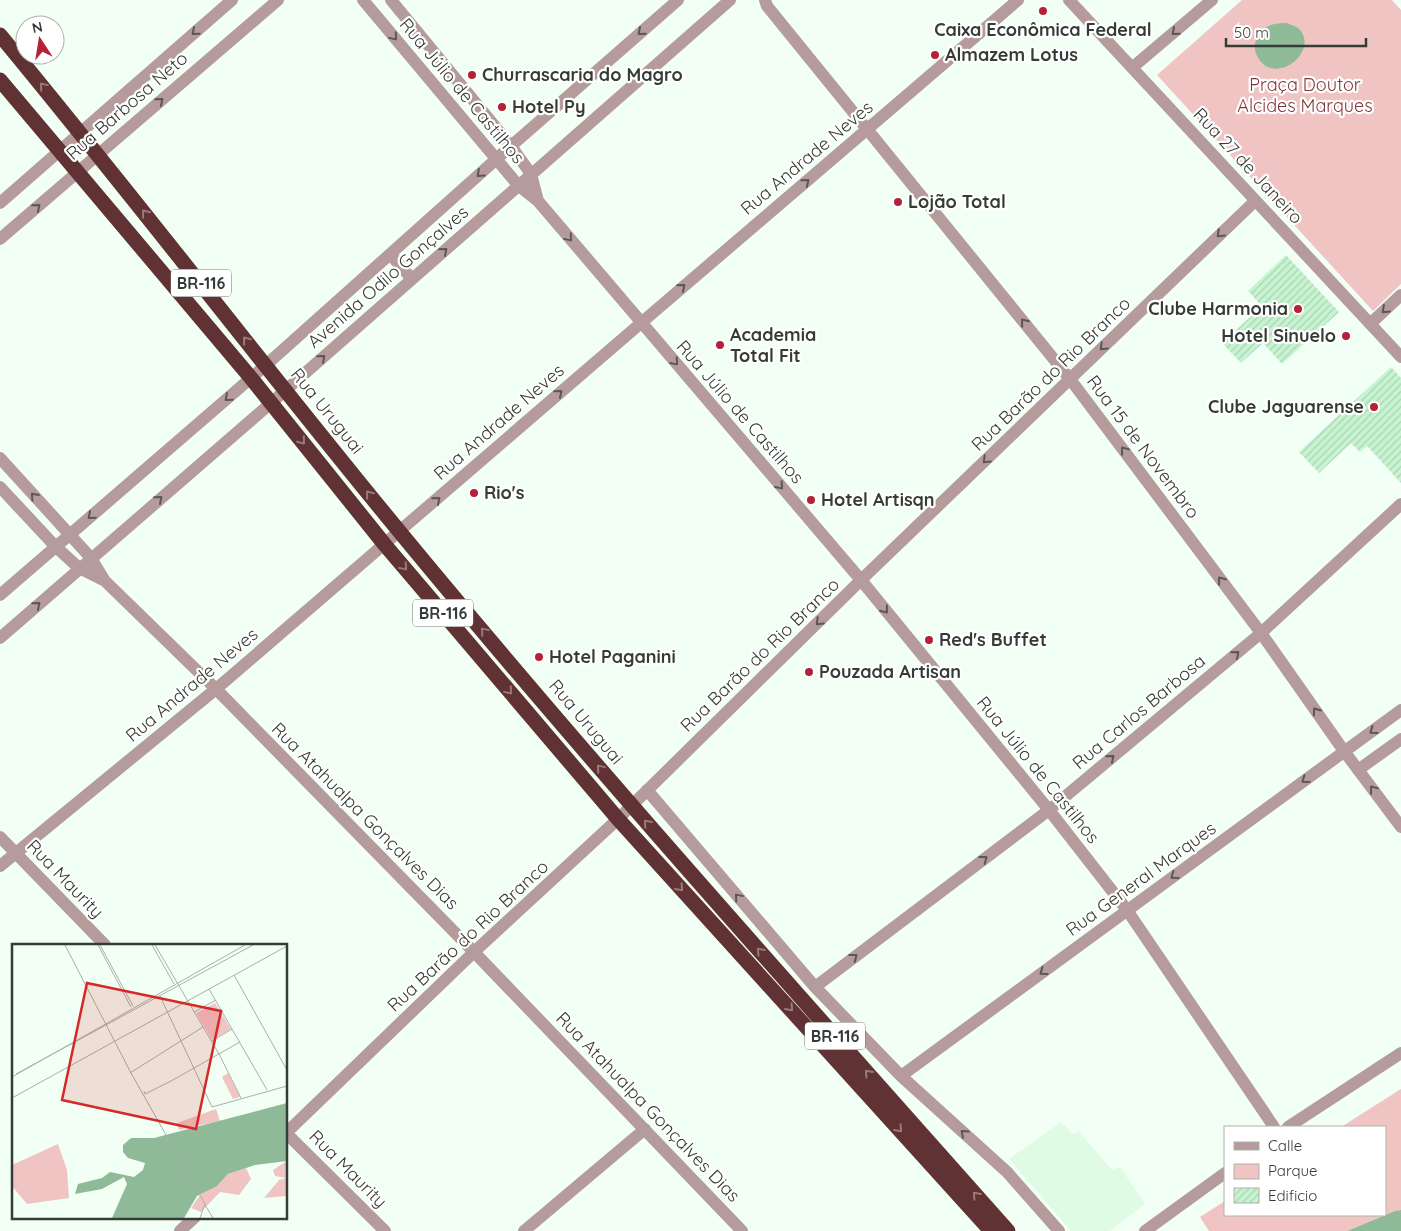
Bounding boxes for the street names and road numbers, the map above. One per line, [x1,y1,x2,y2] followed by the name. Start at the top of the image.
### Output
[395,13,530,168] street label: Rua Júlio de Castilhos
[61,46,192,165] street label: Rua Barbosa Neto
[736,96,878,220] street label: Rua Andrade Neves
[1189,103,1308,229] street label: Rua 27 de Janeiro
[302,200,473,353] street label: Avenida Odilo Gonçalves
[171,270,231,296] road number: BR-116
[966,292,1135,456] street label: Rua Barão do Rio Branco
[672,335,809,488] street label: Rua Júlio de Castilhos
[429,359,569,485] street label: Rua Andrade Neves
[286,363,369,458] street label: Rua Uruguai
[1082,370,1205,523] street label: Rua 15 de Novembro
[675,573,844,737] street label: Rua Barão do Rio Branco
[413,600,473,626] road number: BR-116
[121,623,263,747] street label: Rua Andrade Neves
[1067,649,1210,774] street label: Rua Carlos Barbosa
[544,675,629,769] street label: Rua Uruguai
[972,691,1105,848] street label: Rua Júlio de Castilhos
[267,717,464,914] street label: Rua Atahualpa Gonçalves Dias
[1061,816,1220,941] street label: Rua General Marques
[22,834,109,923] street label: Rua Maurity
[382,855,553,1016] street label: Rua Barão do Rio Branco
[551,1007,745,1207] street label: Rua Atahualpa Gonçalves Dias
[805,1022,865,1050] road number: BR-116
[305,1125,392,1212] street label: Rua Maurity

